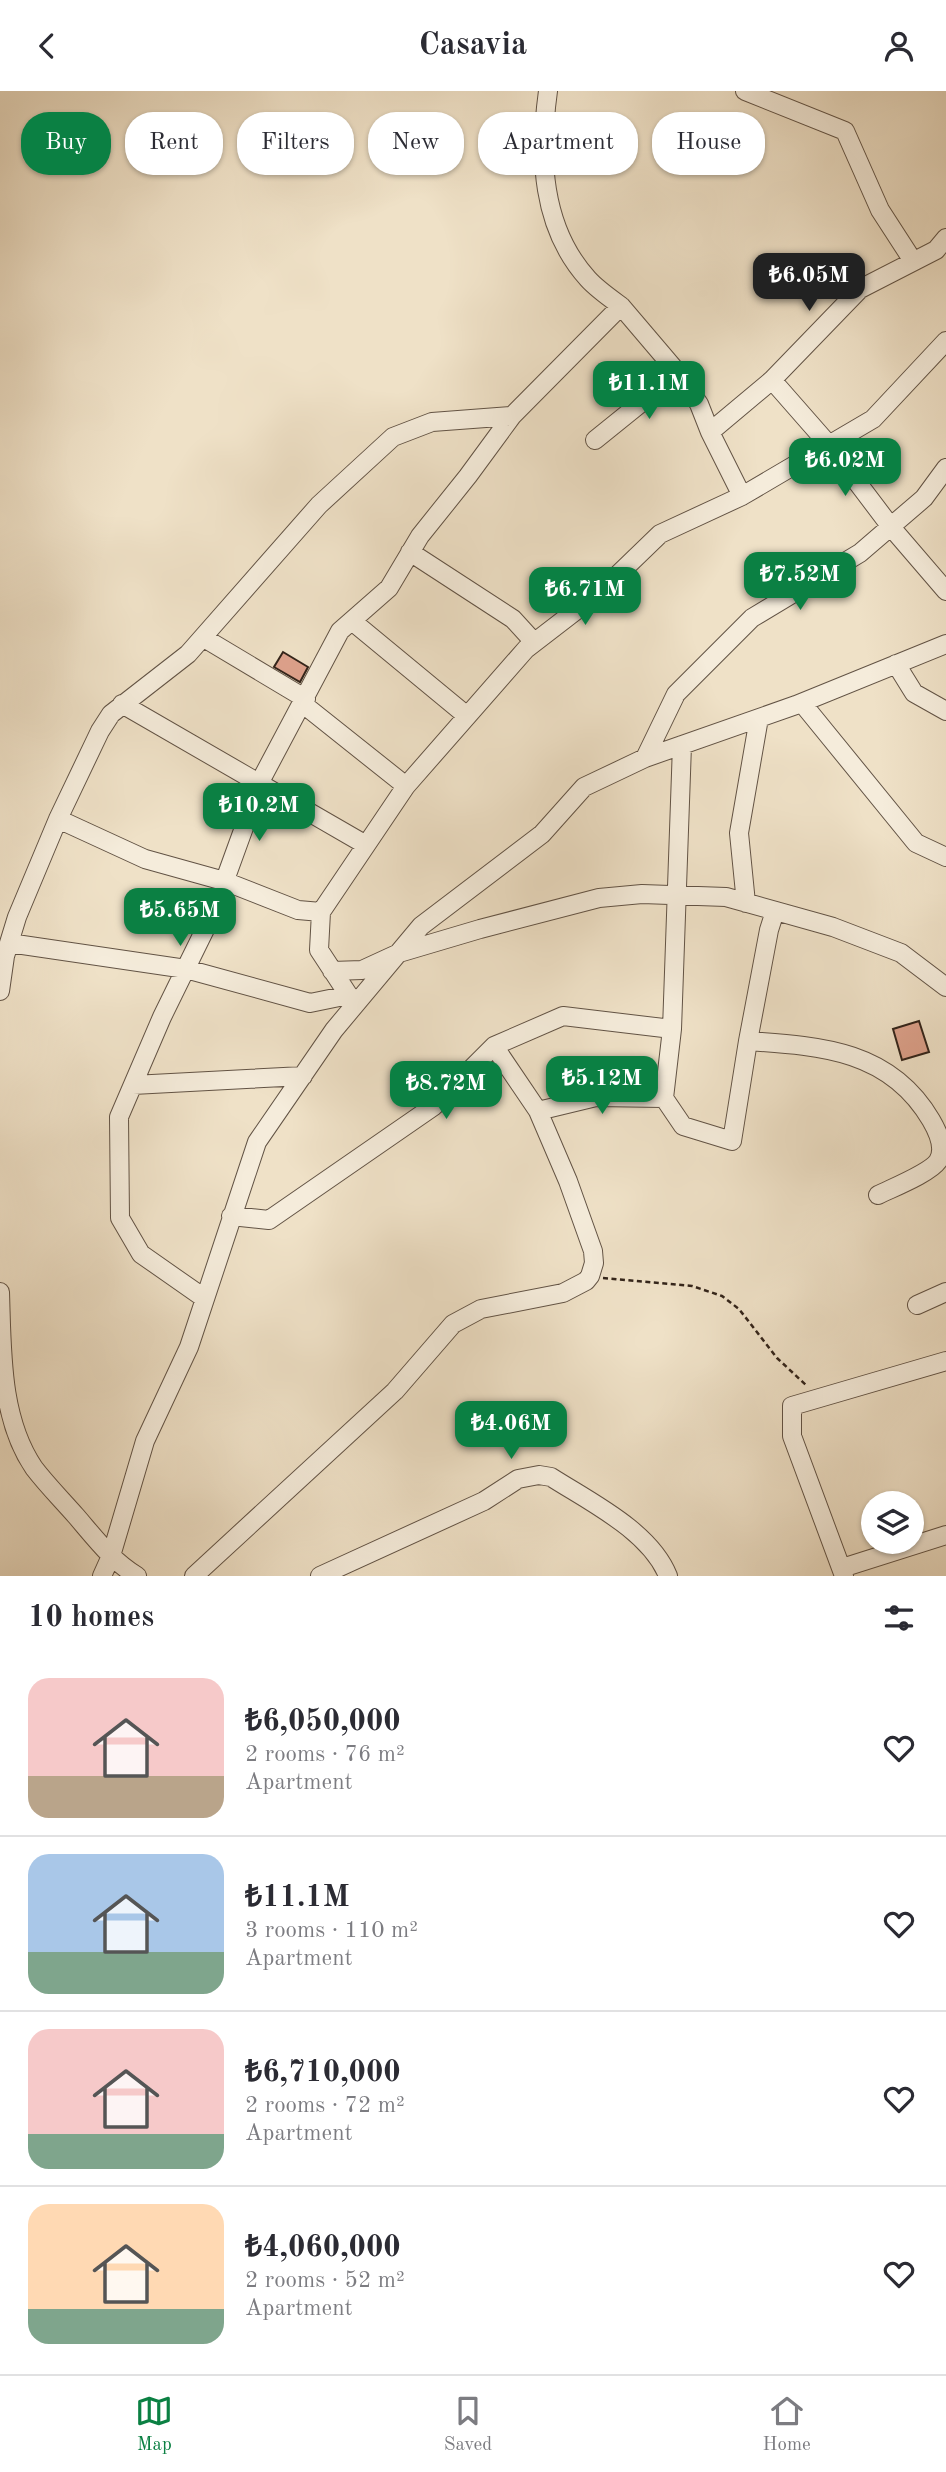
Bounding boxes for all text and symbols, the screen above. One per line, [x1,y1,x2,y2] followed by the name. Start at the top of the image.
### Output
[28,27,66,65] icon: back
[880,27,918,65] icon: person
[419,30,527,62] text: Casavia
[21,112,111,175] chip: Buy
[125,112,223,175] chip: Rent
[237,112,354,175] chip: Filters
[368,112,464,175] chip: New
[478,112,638,175] chip: Apartment
[652,112,765,175] chip: House
[752,253,866,313] pin: ₺6.05M
[769,264,849,287] text: ₺6.05M
[592,361,706,421] pin: ₺11.1M
[609,372,689,395] text: ₺11.1M
[788,439,902,498] pin: ₺6.02M
[805,449,885,472] text: ₺6.02M
[743,553,857,612] pin: ₺7.52M
[760,563,840,586] text: ₺7.52M
[528,567,642,627] pin: ₺6.71M
[545,578,625,601] text: ₺6.71M
[202,783,316,843] pin: ₺10.2M
[219,794,299,817] text: ₺10.2M
[123,889,237,948] pin: ₺5.65M
[140,899,220,922] text: ₺5.65M
[545,1056,659,1116] pin: ₺5.12M
[389,1061,503,1121] pin: ₺8.72M
[562,1067,642,1090] text: ₺5.12M
[406,1072,486,1095] text: ₺8.72M
[454,1401,568,1461] pin: ₺4.06M
[471,1412,551,1435] text: ₺4.06M
[861,1491,924,1554] map controls
[861,1491,924,1554] button: layers
[880,1599,918,1637] icon: filters
[28,1603,154,1633] text: 10 homes
[84,1706,168,1790] icon: home
[245,1707,401,1737] text: ₺6,050,000
[880,1729,918,1767] icon: heart
[245,1743,405,1766] text: 2 rooms · 76 m²
[245,1771,353,1794] text: Apartment
[84,1882,168,1966] icon: home
[245,1883,349,1913] text: ₺11.1M
[880,1905,918,1943] icon: heart
[245,1919,418,1942] text: 3 rooms · 110 m²
[245,1947,353,1970] text: Apartment
[84,2057,168,2141] icon: home
[245,2058,401,2088] text: ₺6,710,000
[880,2080,918,2118] icon: heart
[245,2094,405,2117] text: 2 rooms · 72 m²
[245,2122,353,2145] text: Apartment
[84,2232,168,2316] icon: home
[245,2233,401,2263] text: ₺4,060,000
[880,2255,918,2293] icon: heart
[245,2269,405,2292] text: 2 rooms · 52 m²
[245,2297,353,2320] text: Apartment
[135,2392,173,2457] tab: Map
[444,2392,492,2457] tab: Saved
[763,2392,811,2457] tab: Home

